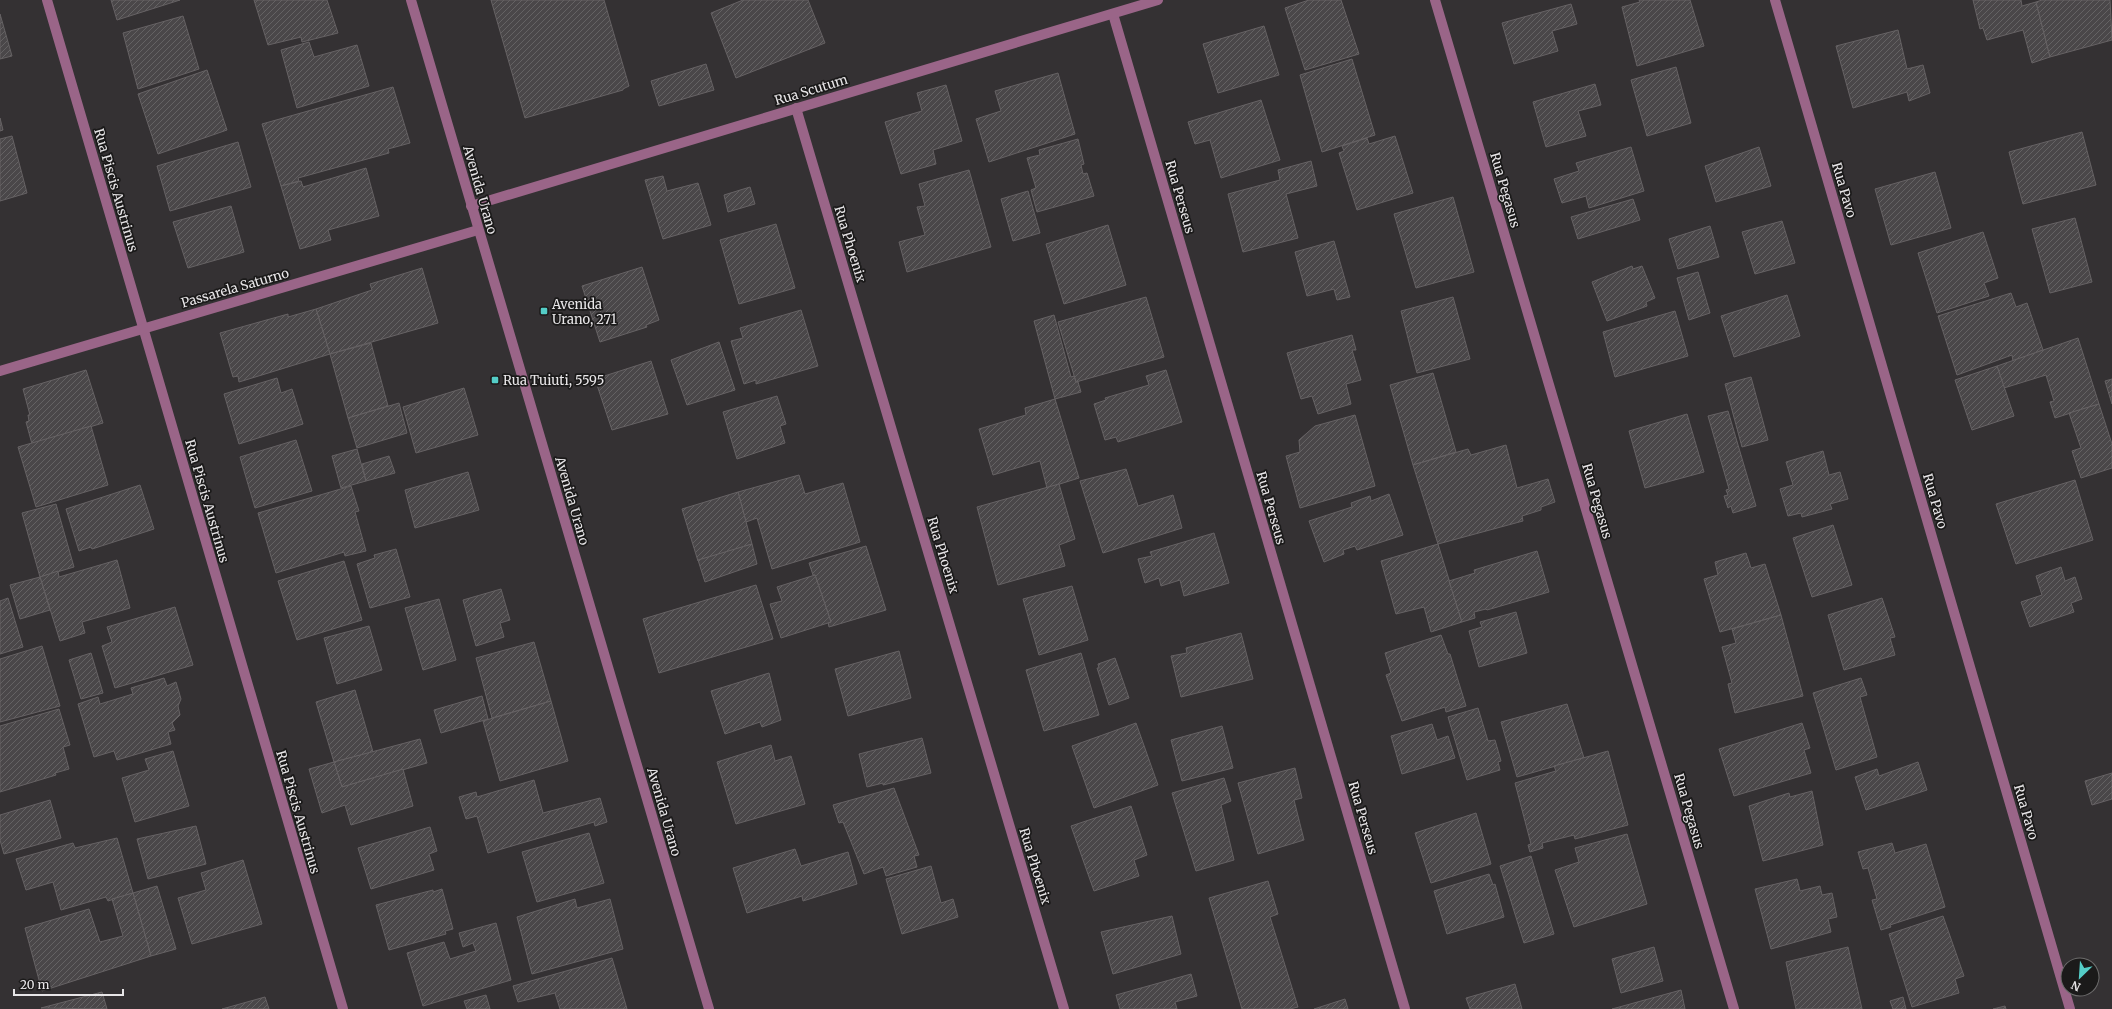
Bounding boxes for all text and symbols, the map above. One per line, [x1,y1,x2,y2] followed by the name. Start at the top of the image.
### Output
[772,71,850,109] street label: Rua Scutum
[90,126,142,254] street label: Rua Piscis Austrinus
[459,143,501,237] street label: Avenida Urano
[1486,150,1524,230] street label: Rua Pegasus
[1161,158,1199,236] street label: Rua Perseus
[1828,160,1860,220] street label: Rua Pavo
[830,204,870,285] street label: Rua Phoenix
[179,264,291,312] street label: Passarela Saturno
[551,296,617,328] place label: Avenida Urano, 271
[539,306,549,316] marker: Avenida Urano, 271
[503,372,604,389] place label: Rua Tuiuti, 5595
[490,375,500,385] marker: Rua Tuiuti, 5595
[181,437,233,565] street label: Rua Piscis Austrinus
[551,454,593,548] street label: Avenida Urano
[1578,461,1616,541] street label: Rua Pegasus
[1252,469,1290,547] street label: Rua Perseus
[1919,471,1951,531] street label: Rua Pavo
[923,515,963,596] street label: Rua Phoenix
[272,748,324,876] street label: Rua Piscis Austrinus
[643,765,685,859] street label: Avenida Urano
[1670,771,1708,851] street label: Rua Pegasus
[1344,779,1382,857] street label: Rua Perseus
[2010,782,2042,842] street label: Rua Pavo
[1015,826,1055,907] street label: Rua Phoenix
[2060,957,2100,997] north arrow
[14,971,123,997] scale bar
[20,977,49,992] text: 20 m
[2069,978,2083,994] text: N

